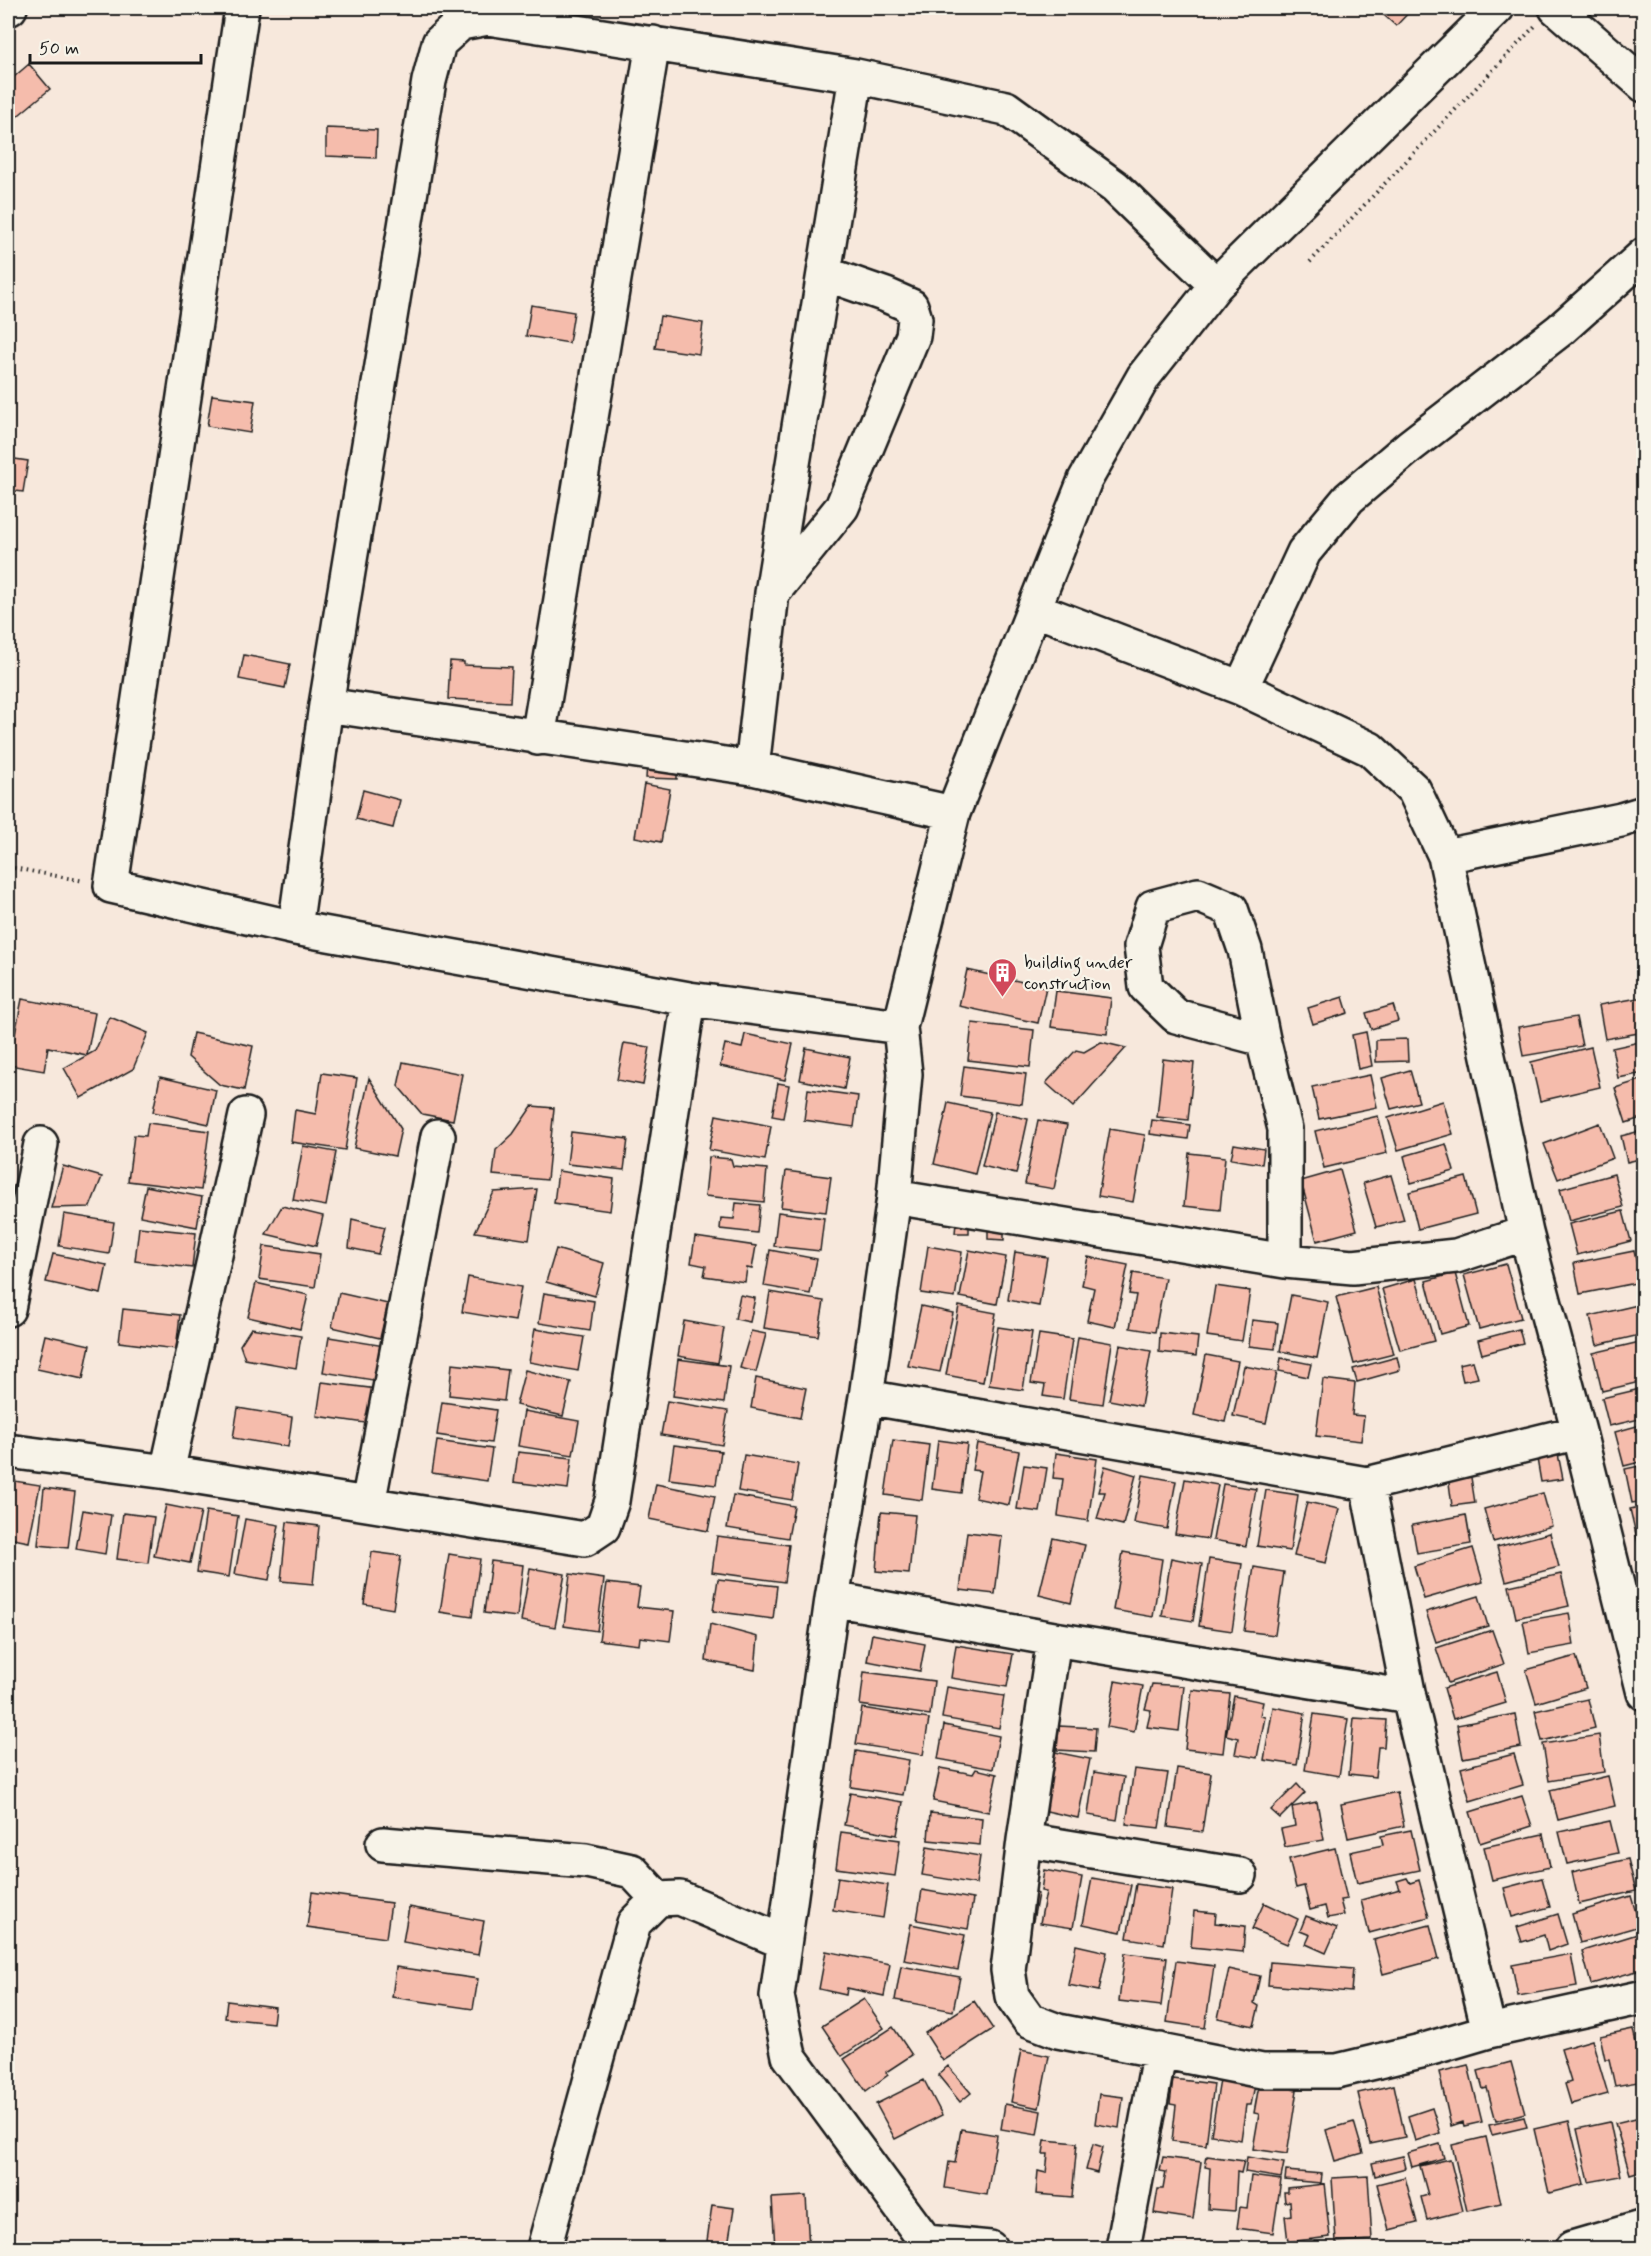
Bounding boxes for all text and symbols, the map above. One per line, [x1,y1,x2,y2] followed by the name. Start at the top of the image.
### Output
[30,27,201,65] scale bar
[39,37,79,61] text: 50 m
[1024,951,1133,996] place label: building under construction
[987,956,1019,998] building icon: building under construction

